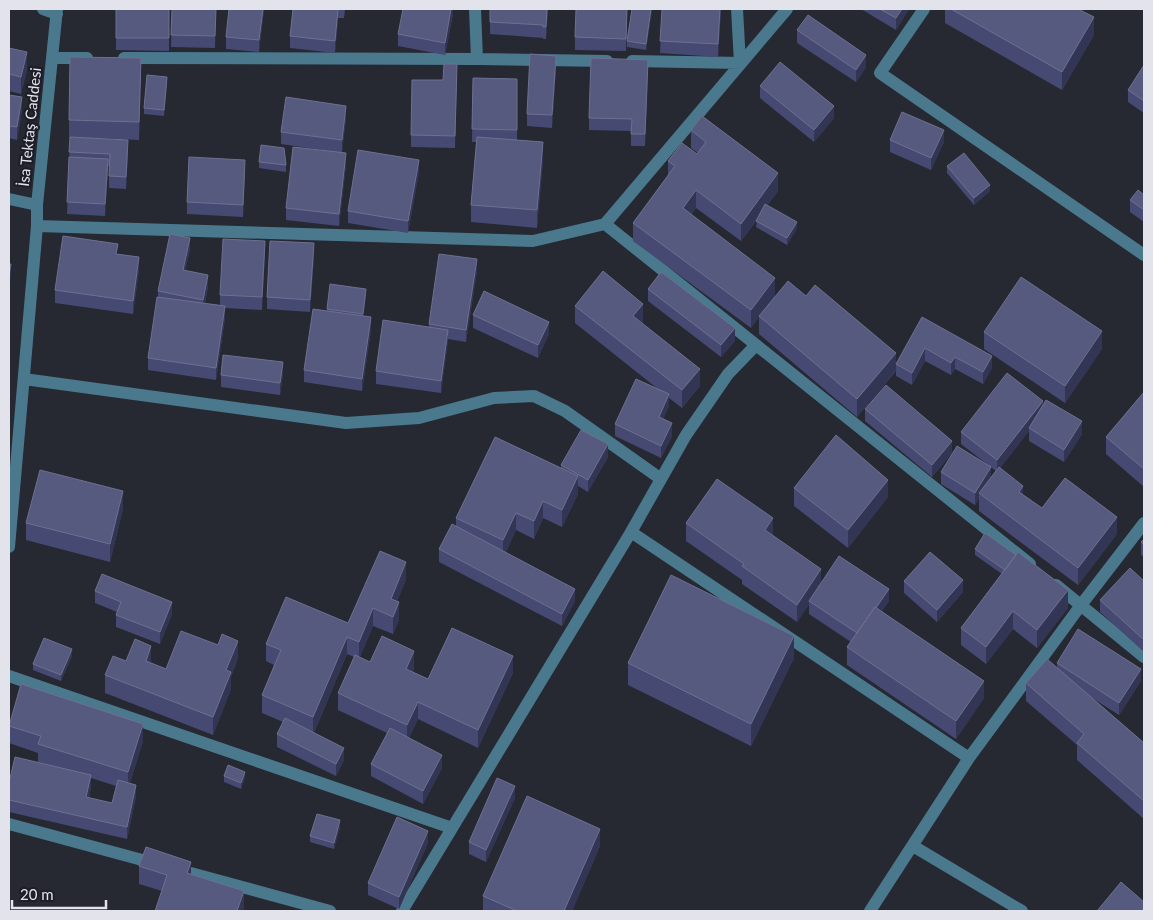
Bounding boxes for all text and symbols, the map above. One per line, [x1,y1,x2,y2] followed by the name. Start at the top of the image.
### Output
[14,67,44,187] street label: İsa Tektaş Caddesi
[12,878,106,910] scale bar
[20,885,54,903] text: 20 m

